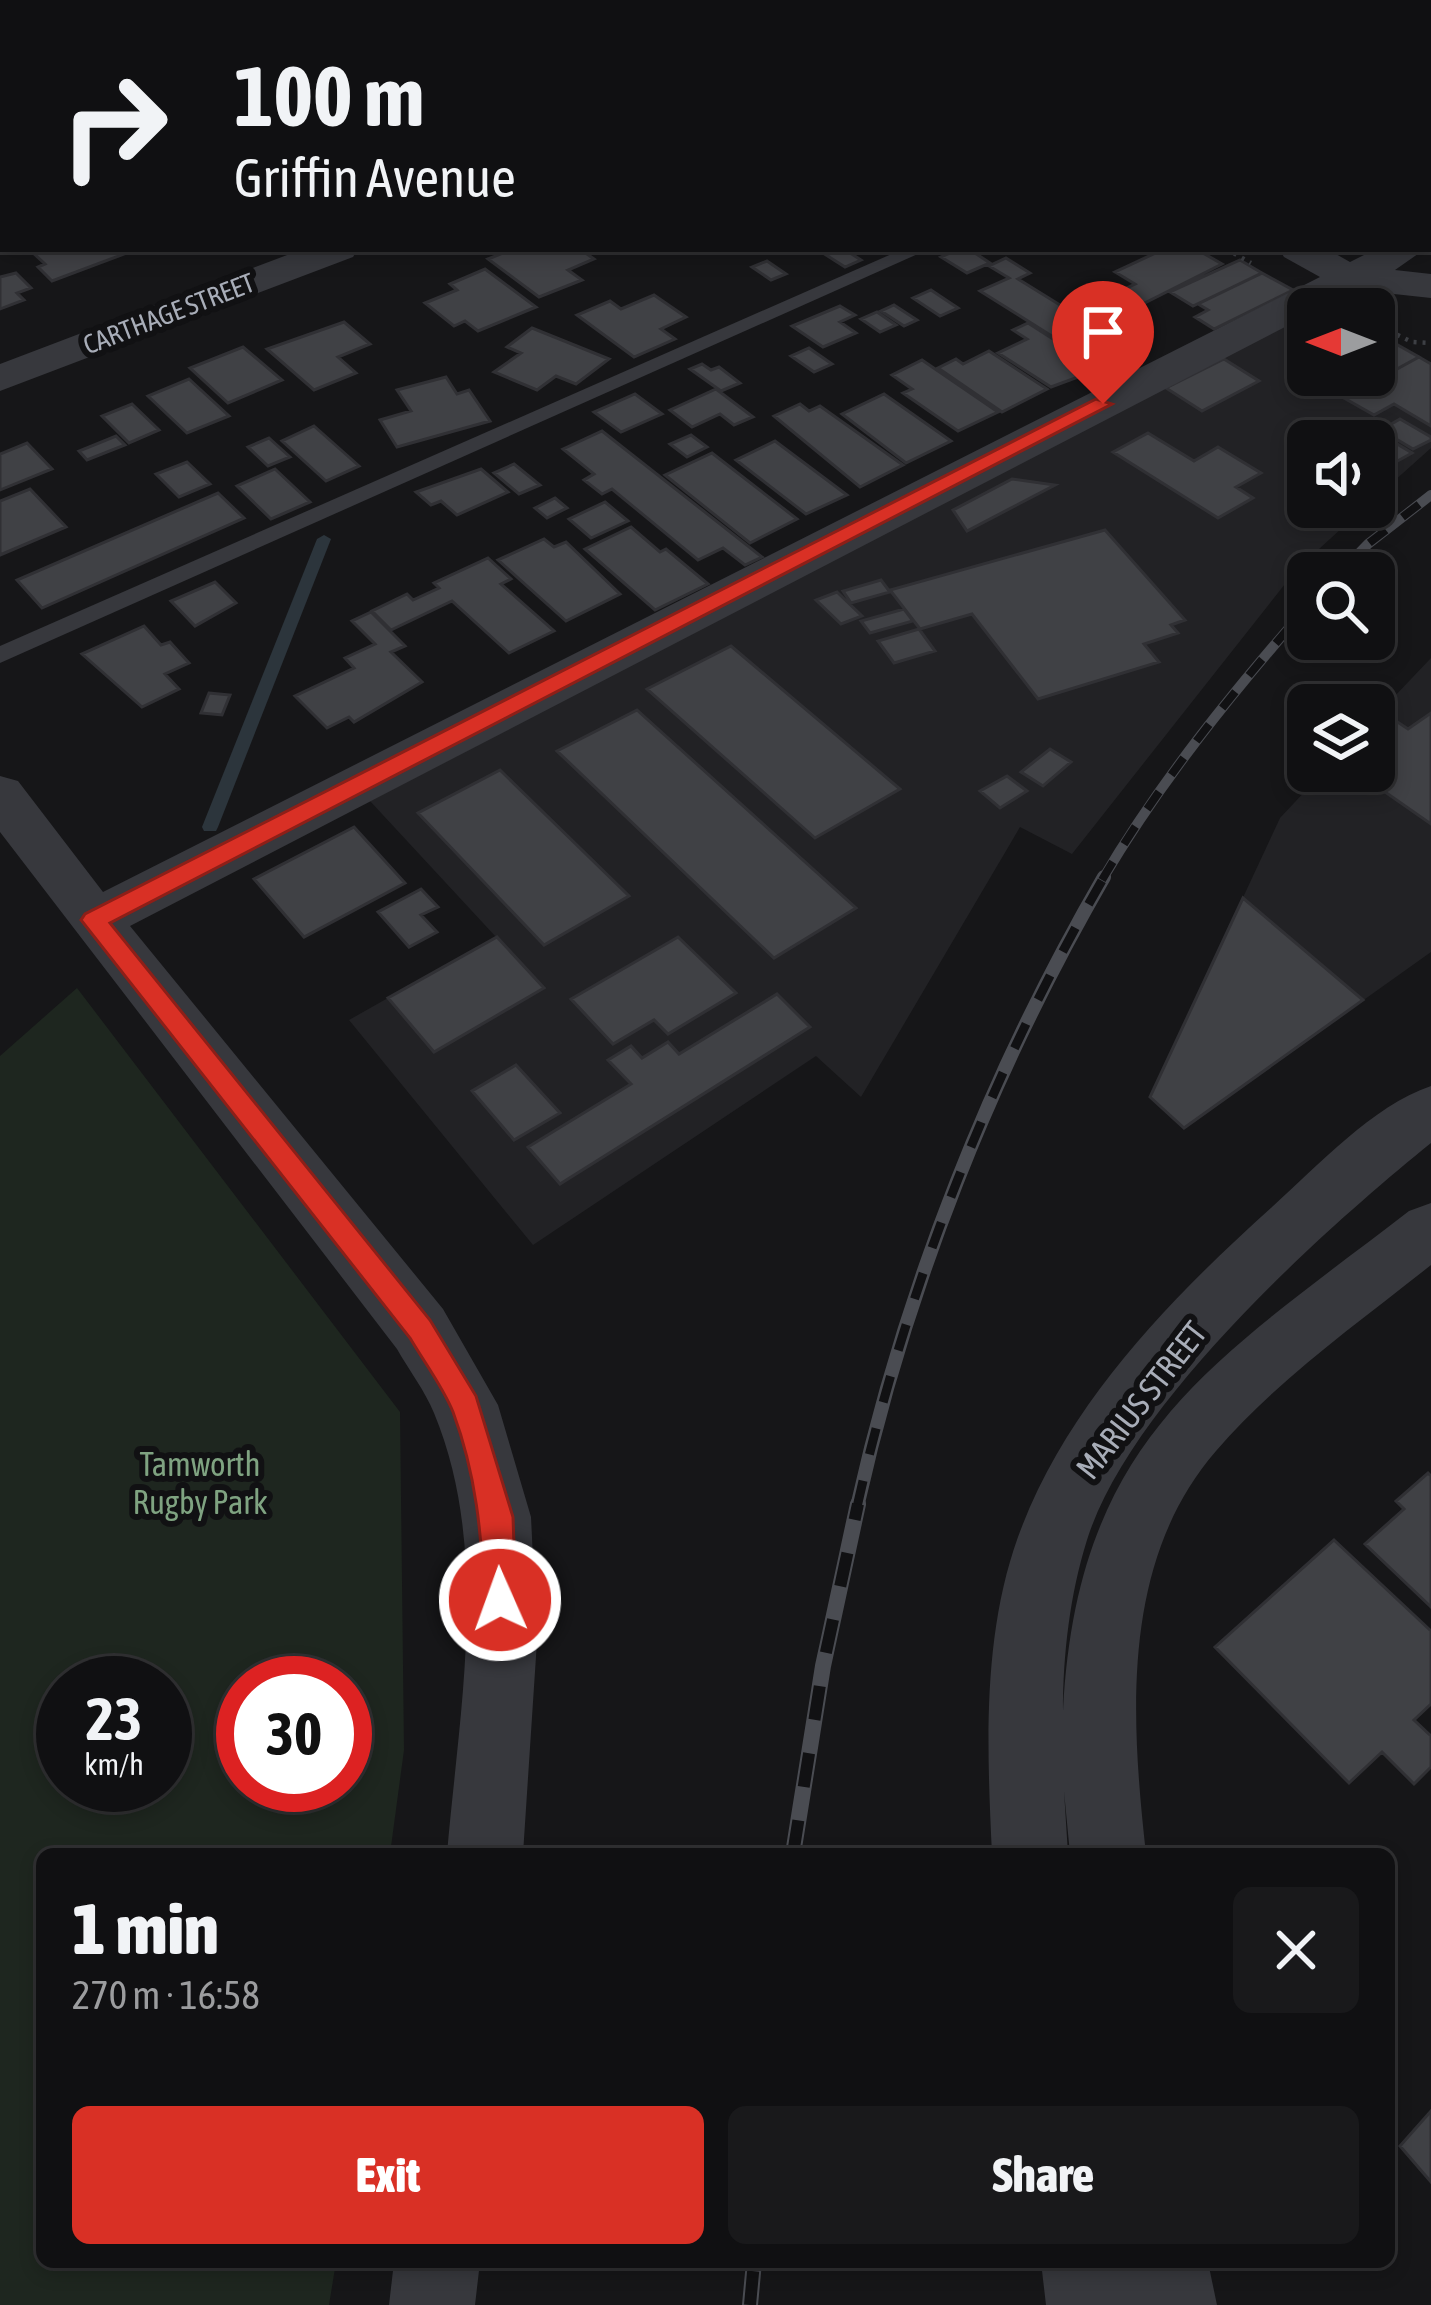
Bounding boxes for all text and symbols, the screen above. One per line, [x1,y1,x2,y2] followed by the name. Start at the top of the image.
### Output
[36,48,192,204] icon: right
[234,48,424,144] text: 100 m
[234,147,516,208] text: Griffin Avenue
[79,267,259,360] street label: CARTHAGE STREET
[1052,281,1154,404] pin
[1287,288,1395,396] north arrow
[1287,288,1395,792] map controls
[1070,299,1136,365] icon: arrive
[1287,420,1395,528] button: sound
[1287,552,1395,660] button: search
[1287,684,1395,792] button: layers
[1068,1314,1214,1486] street label: MARIUS STREET
[132,1445,268,1521] park label: Tamworth Rugby Park
[437,1537,563,1663] position arrow
[216,1656,372,1812] speed limit sign: 30
[86,1684,142,1753] text: 23
[84,1747,144,1781] text: km/h
[72,1887,219,1969] text: 1 min
[1233,1887,1359,2013] button: close
[72,1973,260,2017] text: 270 m · 16:58
[72,2106,704,2244] button: Exit
[728,2106,1359,2244] button: Share

